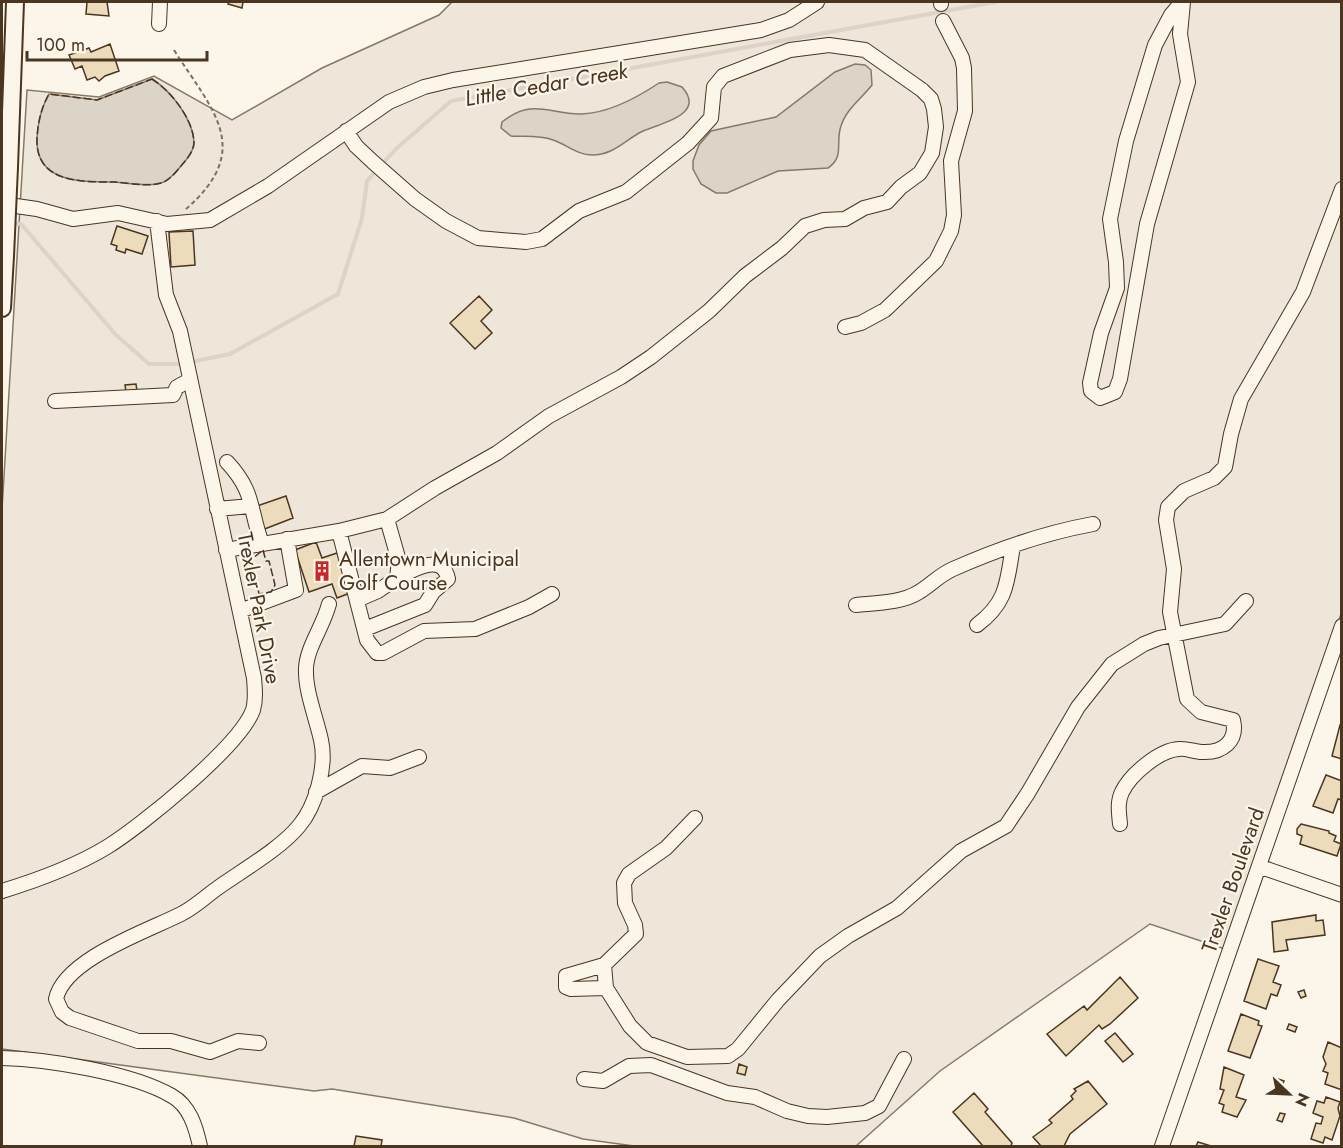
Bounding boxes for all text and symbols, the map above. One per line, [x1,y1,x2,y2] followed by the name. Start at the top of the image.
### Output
[27,24,207,62] scale bar
[36,32,85,58] text: 100 m
[462,54,632,114] water label: Little Cedar Creek
[230,530,288,687] street label: Trexler Park Drive
[339,544,519,598] place label: Allentown Municipal Golf Course
[310,559,334,583] building icon: Allentown Municipal Golf Course
[1194,803,1272,957] street label: Trexler Boulevard
[1259,1064,1319,1124] north arrow
[1289,1089,1315,1110] text: N

